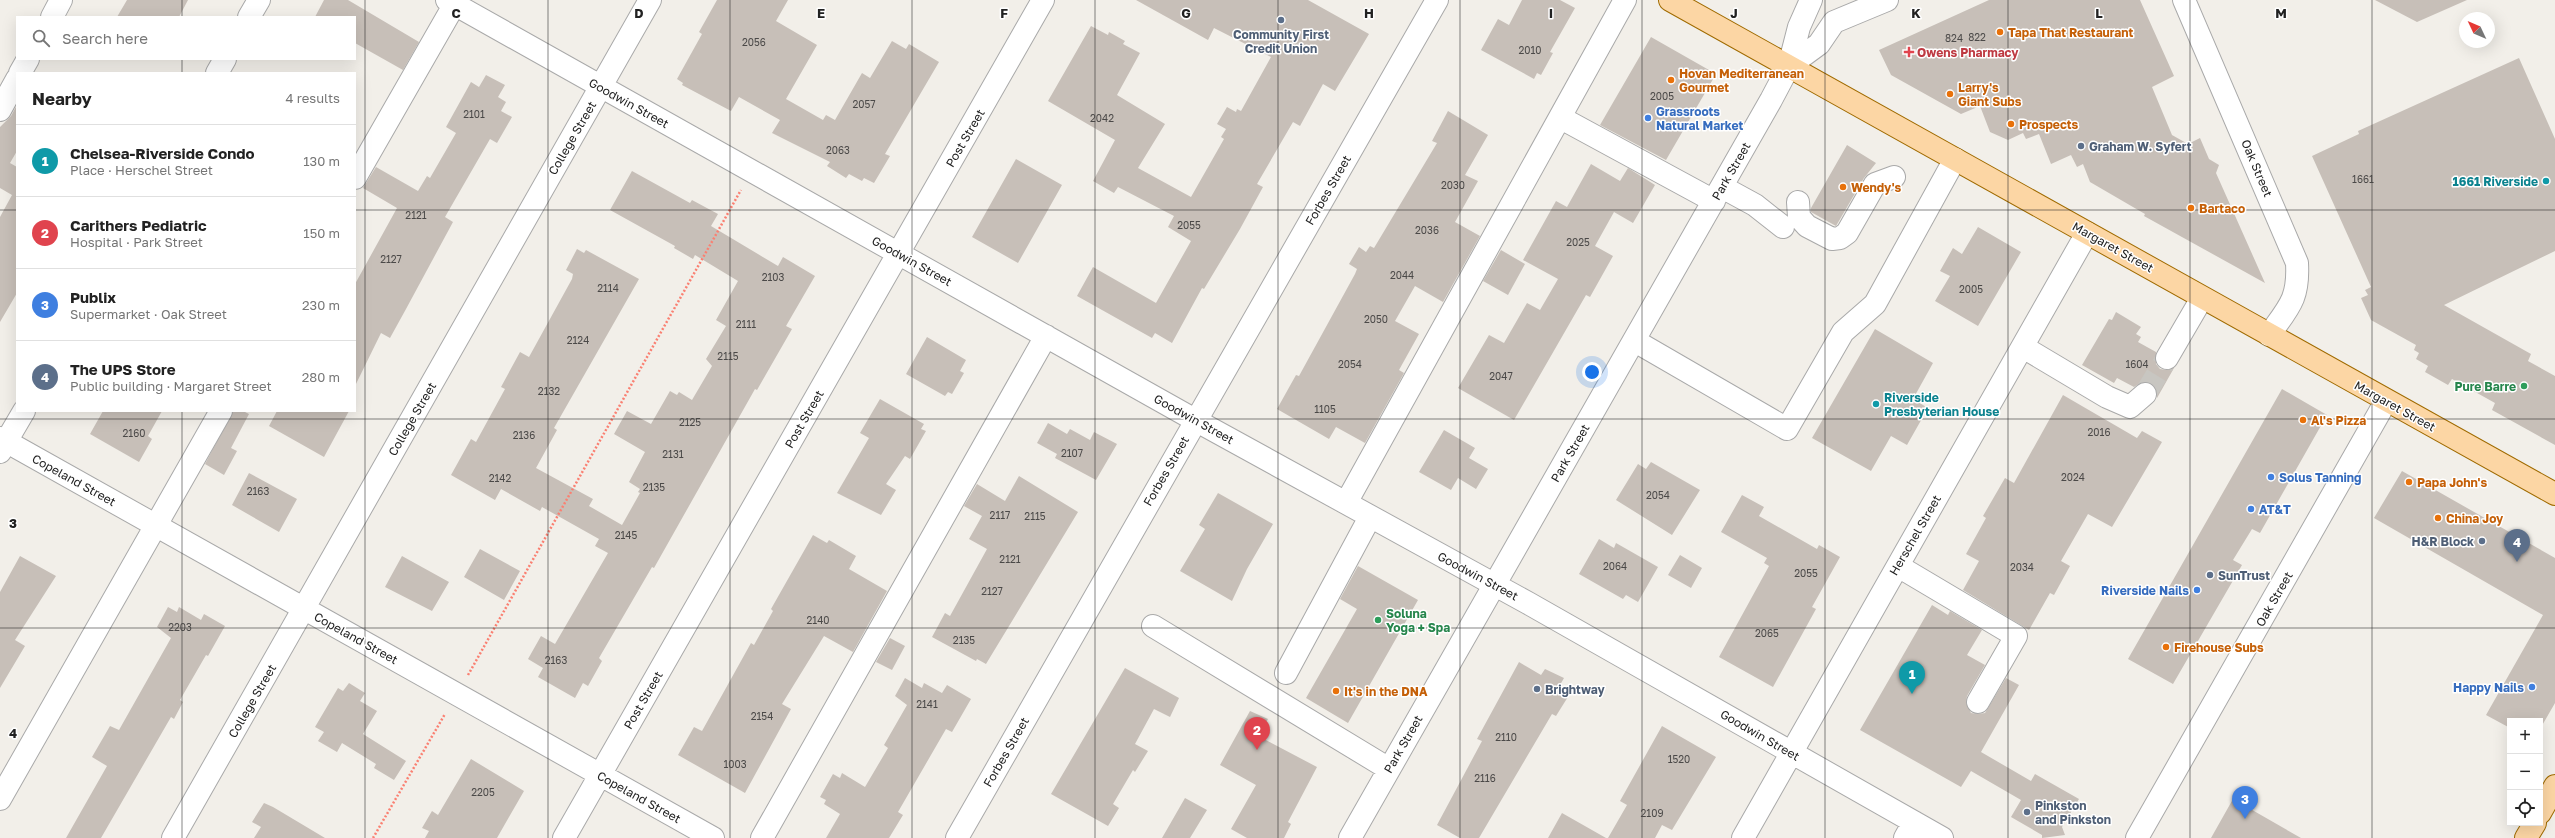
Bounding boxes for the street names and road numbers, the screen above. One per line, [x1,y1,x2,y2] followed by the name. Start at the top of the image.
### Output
[586,75,672,131] street label: Goodwin Street
[545,98,599,178] street label: College Street
[942,106,988,170] street label: Post Street
[2238,137,2276,199] street label: Oak Street
[1708,139,1754,203] street label: Park Street
[1302,152,1354,228] street label: Forbes Street
[2070,218,2156,276] street label: Margaret Street
[869,233,955,289] street label: Goodwin Street
[2352,377,2438,435] street label: Margaret Street
[385,379,439,459] street label: College Street
[781,387,827,451] street label: Post Street
[1151,391,1237,447] street label: Goodwin Street
[1547,421,1593,485] street label: Park Street
[1140,433,1192,509] street label: Forbes Street
[29,451,119,509] street label: Copeland Street
[1886,492,1944,578] street label: Herschel Street
[1435,548,1521,604] street label: Goodwin Street
[2252,569,2296,629] street label: Oak Street
[311,609,401,667] street label: Copeland Street
[225,661,279,741] street label: College Street
[620,668,666,732] street label: Post Street
[1718,706,1802,764] street label: Goodwin Street
[1380,712,1426,776] street label: Park Street
[980,714,1032,790] street label: Forbes Street
[594,768,684,826] street label: Copeland Street

